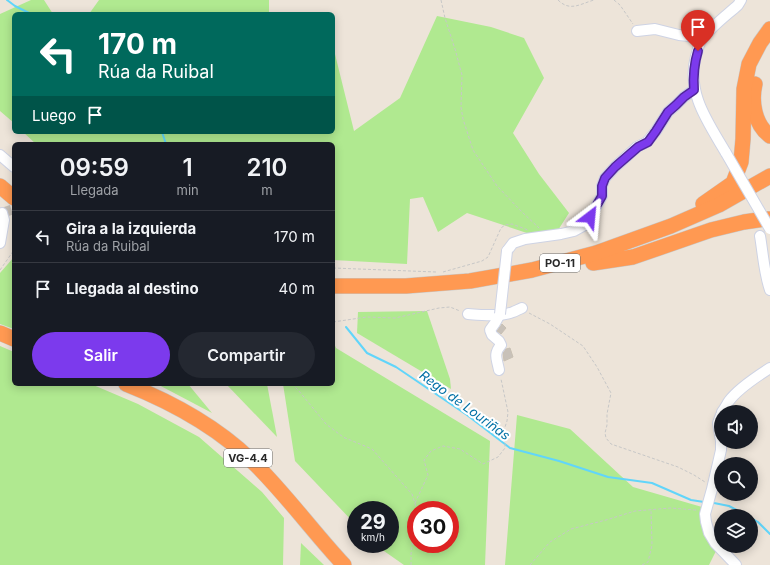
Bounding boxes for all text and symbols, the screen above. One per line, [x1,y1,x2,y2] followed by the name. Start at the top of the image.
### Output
[681,10,715,51] pin
[687,16,709,38] icon: arrive
[98,27,177,61] text: 170 m
[32,28,84,80] icon: left
[98,61,214,82] text: Rúa da Ruibal
[84,104,106,126] icon: arrive
[32,106,76,125] text: Luego
[60,153,129,182] text: 09:59
[183,153,193,182] text: 1
[246,153,287,182] text: 210
[70,182,119,198] text: Llegada
[177,182,199,198] text: min
[261,182,273,198] text: m
[569,196,611,238] position arrow
[66,219,196,238] text: Gira a la izquierda
[32,226,54,248] icon: left
[274,227,315,246] text: 170 m
[66,238,150,254] text: Rúa da Ruibal
[540,254,580,272] road number: PO-11
[32,278,54,300] icon: arrive
[66,279,199,298] text: Llegada al destino
[278,279,315,298] text: 40 m
[32,332,170,378] button: Salir
[178,332,315,378] button: Compartir
[417,367,513,443] water label: Rego de Louriñas
[714,405,758,553] map controls
[714,405,758,449] button: sound
[224,449,272,467] road number: VG-4.4
[714,457,758,501] button: search
[407,501,459,553] speed limit sign: 30
[714,509,758,553] button: layers
[360,510,386,534] text: 29
[361,531,385,543] text: km/h

